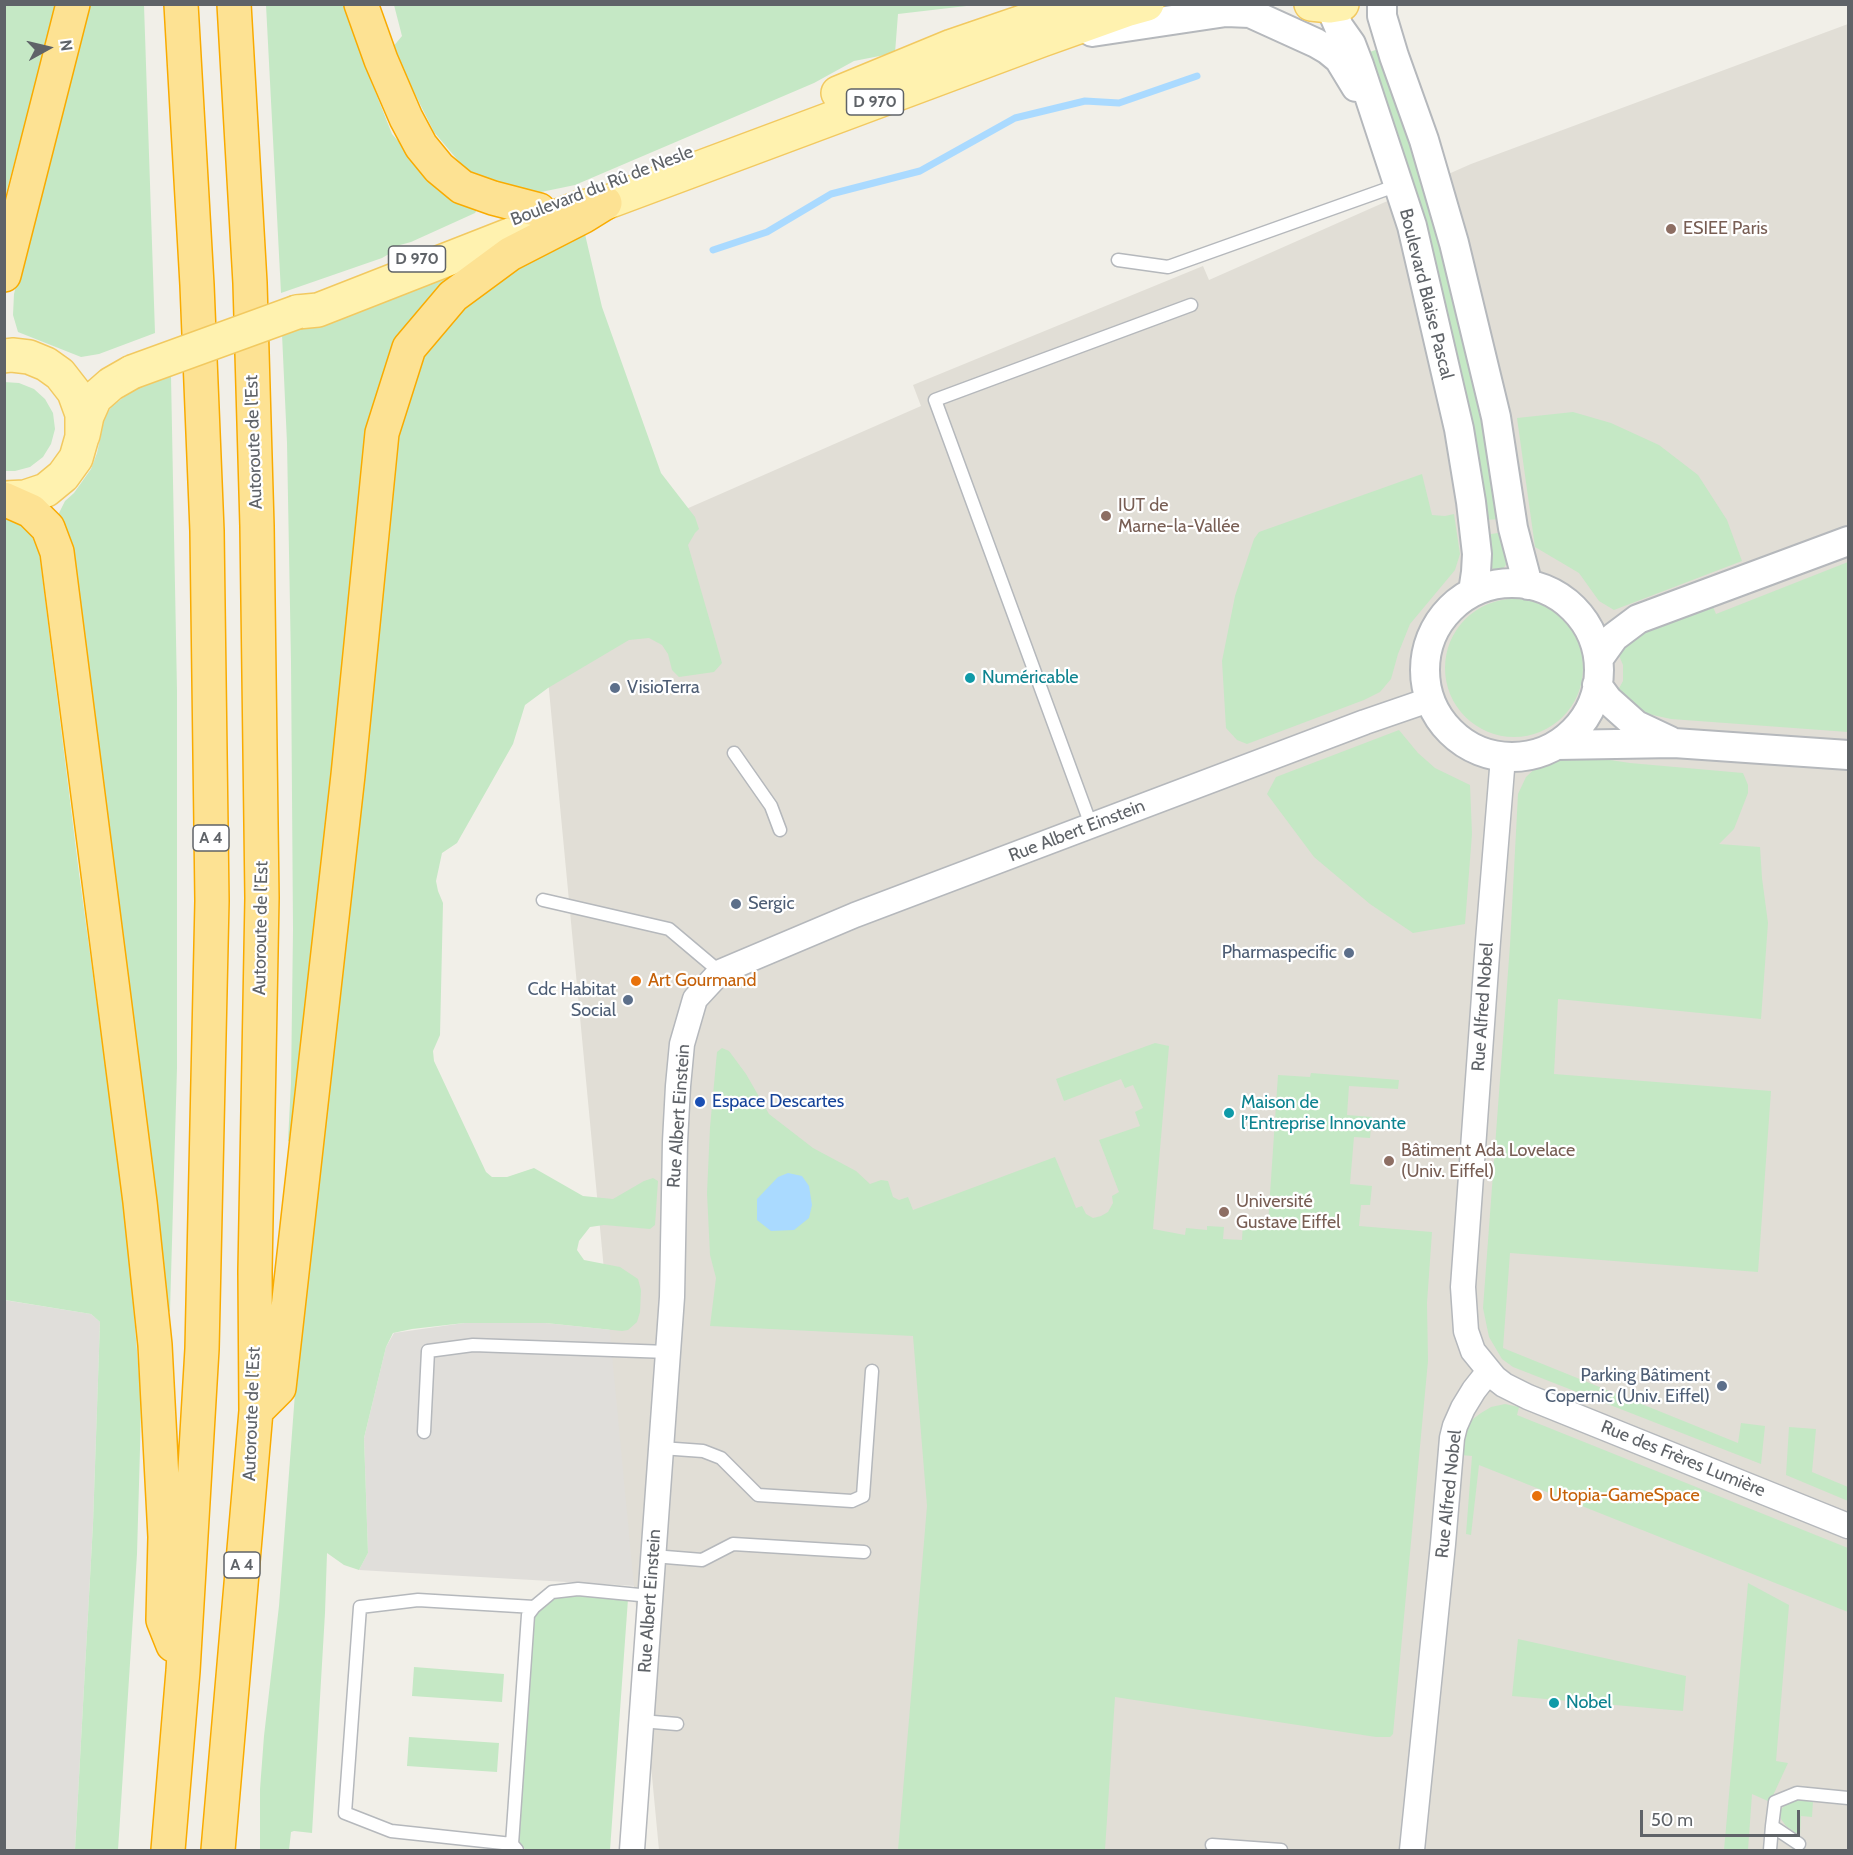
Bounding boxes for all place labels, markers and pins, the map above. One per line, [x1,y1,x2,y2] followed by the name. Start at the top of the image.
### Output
[1683,218,1768,240] place label: ESIEE Paris
[1664,222,1678,236] marker: ESIEE Paris
[1118,495,1240,538] place label: IUT de Marne-la-Vallée
[1099,509,1113,523] marker: IUT de Marne-la-Vallée
[982,667,1079,689] place label: Numéricable
[963,671,977,685] marker: Numéricable
[627,677,700,699] place label: VisioTerra
[608,681,622,695] marker: VisioTerra
[748,893,795,915] place label: Sergic
[729,897,743,911] marker: Sergic
[1222,942,1337,964] place label: Pharmaspecific
[1342,946,1356,960] marker: Pharmaspecific
[648,970,756,992] place label: Art Gourmand
[629,974,643,988] marker: Art Gourmand
[527,979,616,1022] place label: Cdc Habitat Social
[621,993,635,1007] marker: Cdc Habitat Social
[712,1091,844,1113] place label: Espace Descartes
[1241,1092,1406,1134] place label: Maison de l’Entreprise Innovante
[693,1095,707,1109] marker: Espace Descartes
[1222,1106,1236,1120] marker: Maison de l’Entreprise Innovante
[1401,1140,1575,1182] place label: Bâtiment Ada Lovelace (Univ. Eiffel)
[1382,1154,1396,1168] marker: Bâtiment Ada Lovelace (Univ. Eiffel)
[1236,1191,1341,1234] place label: Université Gustave Eiffel
[1217,1205,1231,1219] marker: Université Gustave Eiffel
[1545,1365,1710,1408] place label: Parking Bâtiment Copernic (Univ. Eiffel)
[1715,1379,1729,1393] marker: Parking Bâtiment Copernic (Univ. Eiffel)
[1549,1485,1700,1507] place label: Utopia-GameSpace
[1530,1489,1544,1503] marker: Utopia-GameSpace
[1566,1692,1612,1714] place label: Nobel
[1547,1696,1561,1710] marker: Nobel

